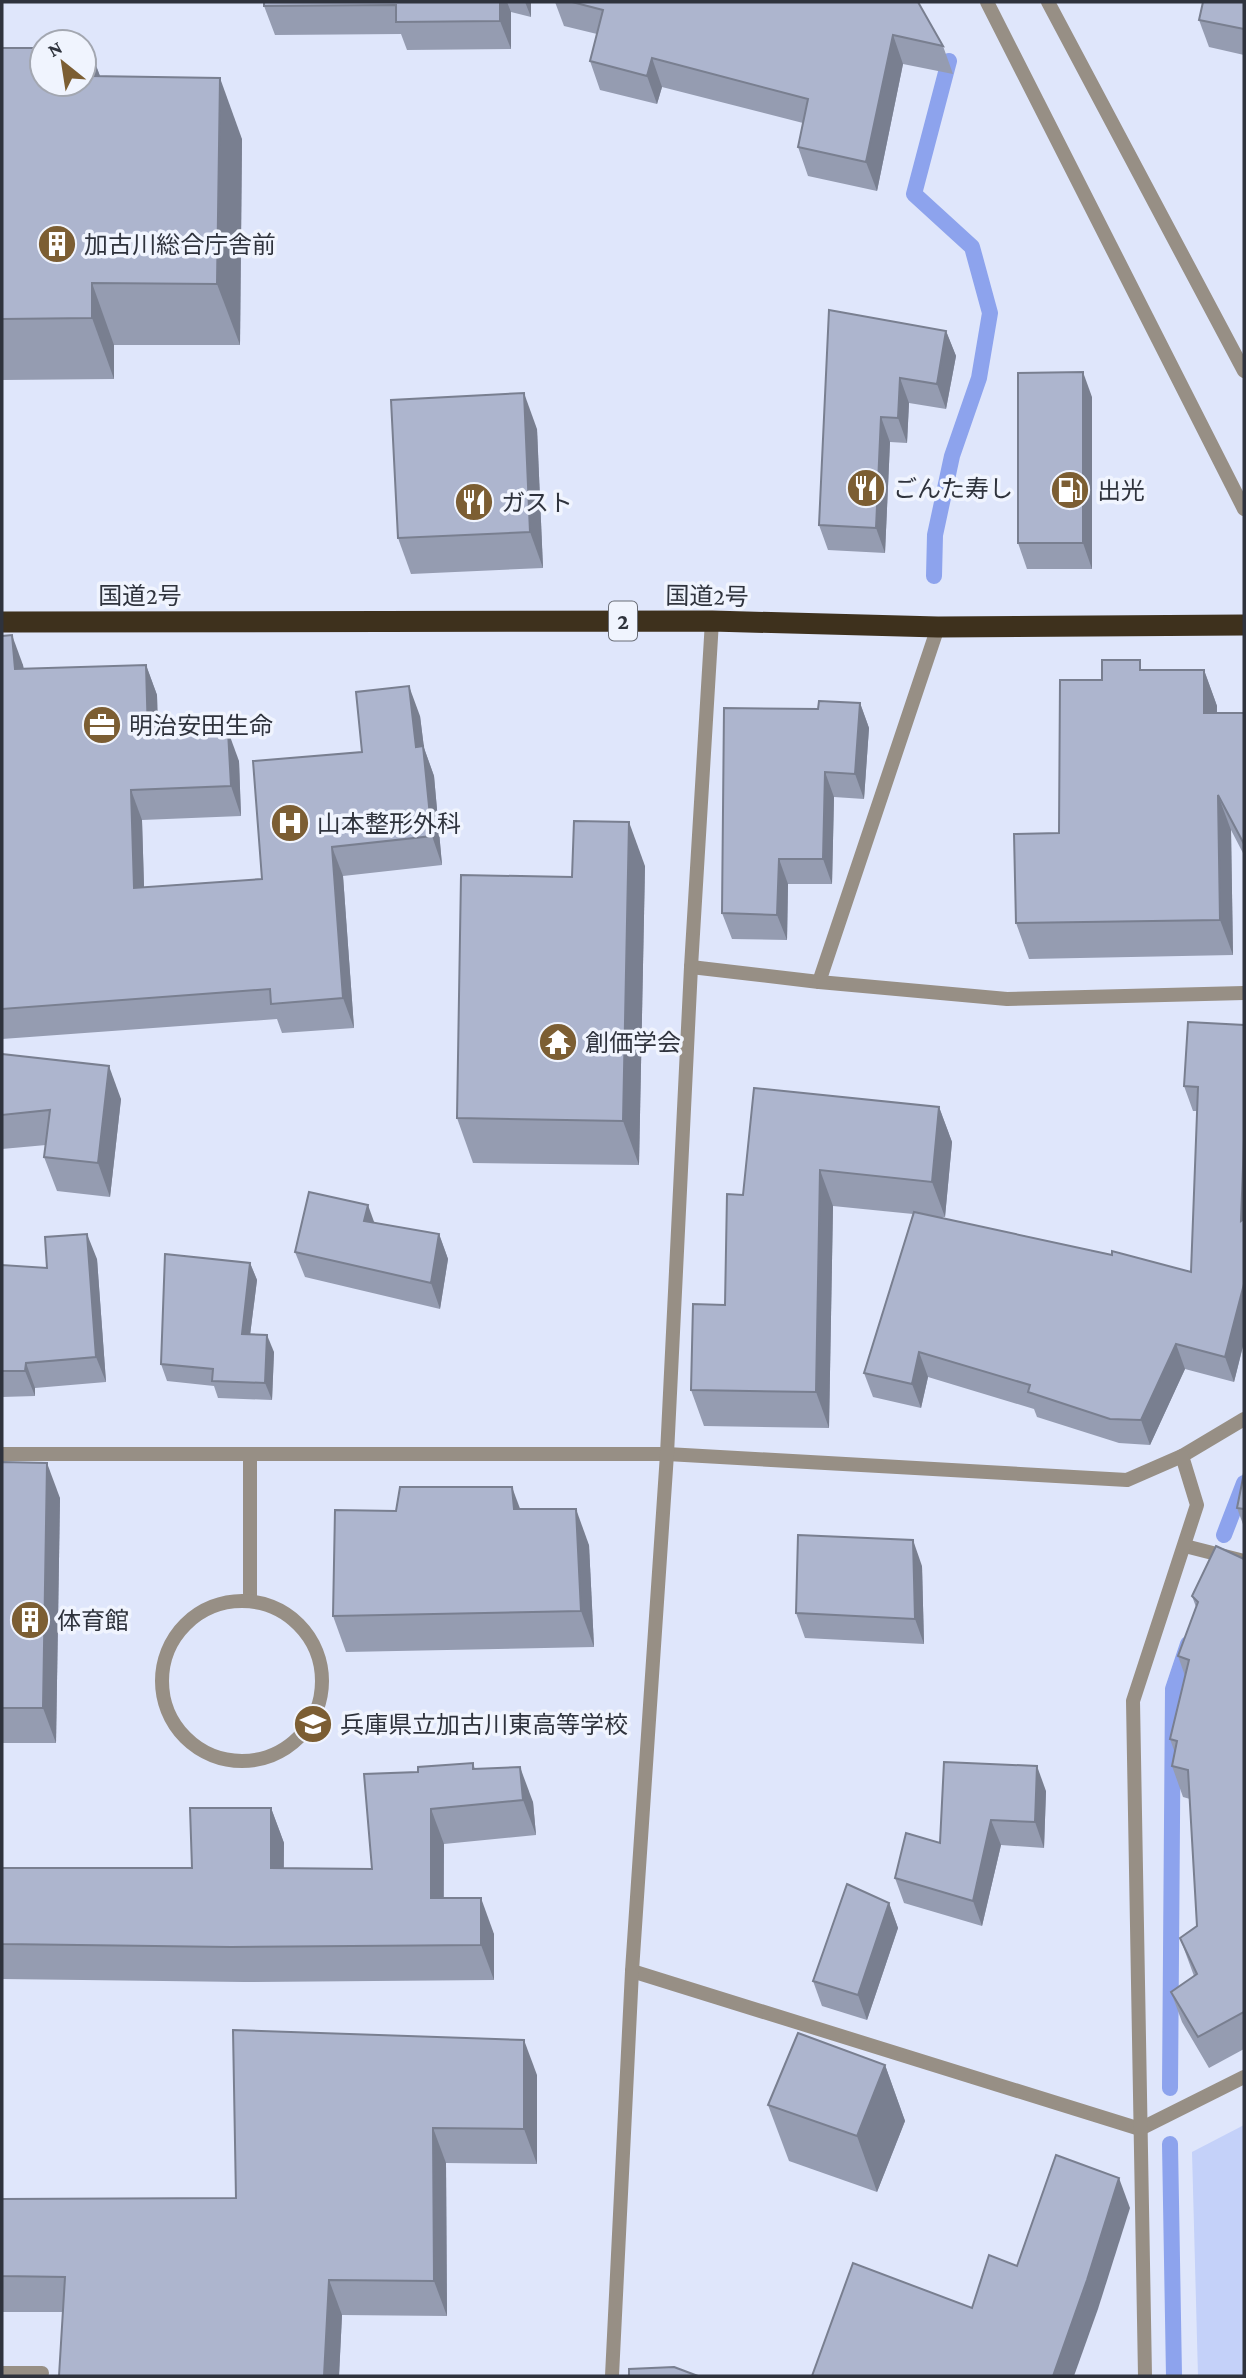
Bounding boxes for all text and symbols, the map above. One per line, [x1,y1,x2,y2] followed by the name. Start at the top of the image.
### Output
[28,28,98,98] north arrow
[44,36,66,61] text: N
[36,223,78,265] building icon: 加古川総合庁舎前
[84,231,276,258] place label: 加古川総合庁舎前
[845,467,887,509] restaurant icon: ごんた寿し
[1049,469,1091,511] fuel station icon: 出光
[893,475,1013,502] place label: ごんた寿し
[1097,477,1145,504] place label: 出光
[453,481,495,523] restaurant icon: ガスト
[501,489,573,516] place label: ガスト
[98,582,182,609] street label: 国道2号
[665,582,749,610] street label: 国道2号
[609,601,637,640] road number: 2
[81,704,123,746] office icon: 明治安田生命
[129,712,273,739] place label: 明治安田生命
[269,802,311,844] hospital icon: 山本整形外科
[317,810,461,837] place label: 山本整形外科
[537,1021,579,1063] temple icon: 創価学会
[585,1029,681,1056] place label: 創価学会
[9,1599,51,1641] building icon: 体育館
[57,1607,129,1634] place label: 体育館
[292,1703,334,1745] school or university icon: 兵庫県立加古川東高等学校
[340,1711,628,1738] place label: 兵庫県立加古川東高等学校

